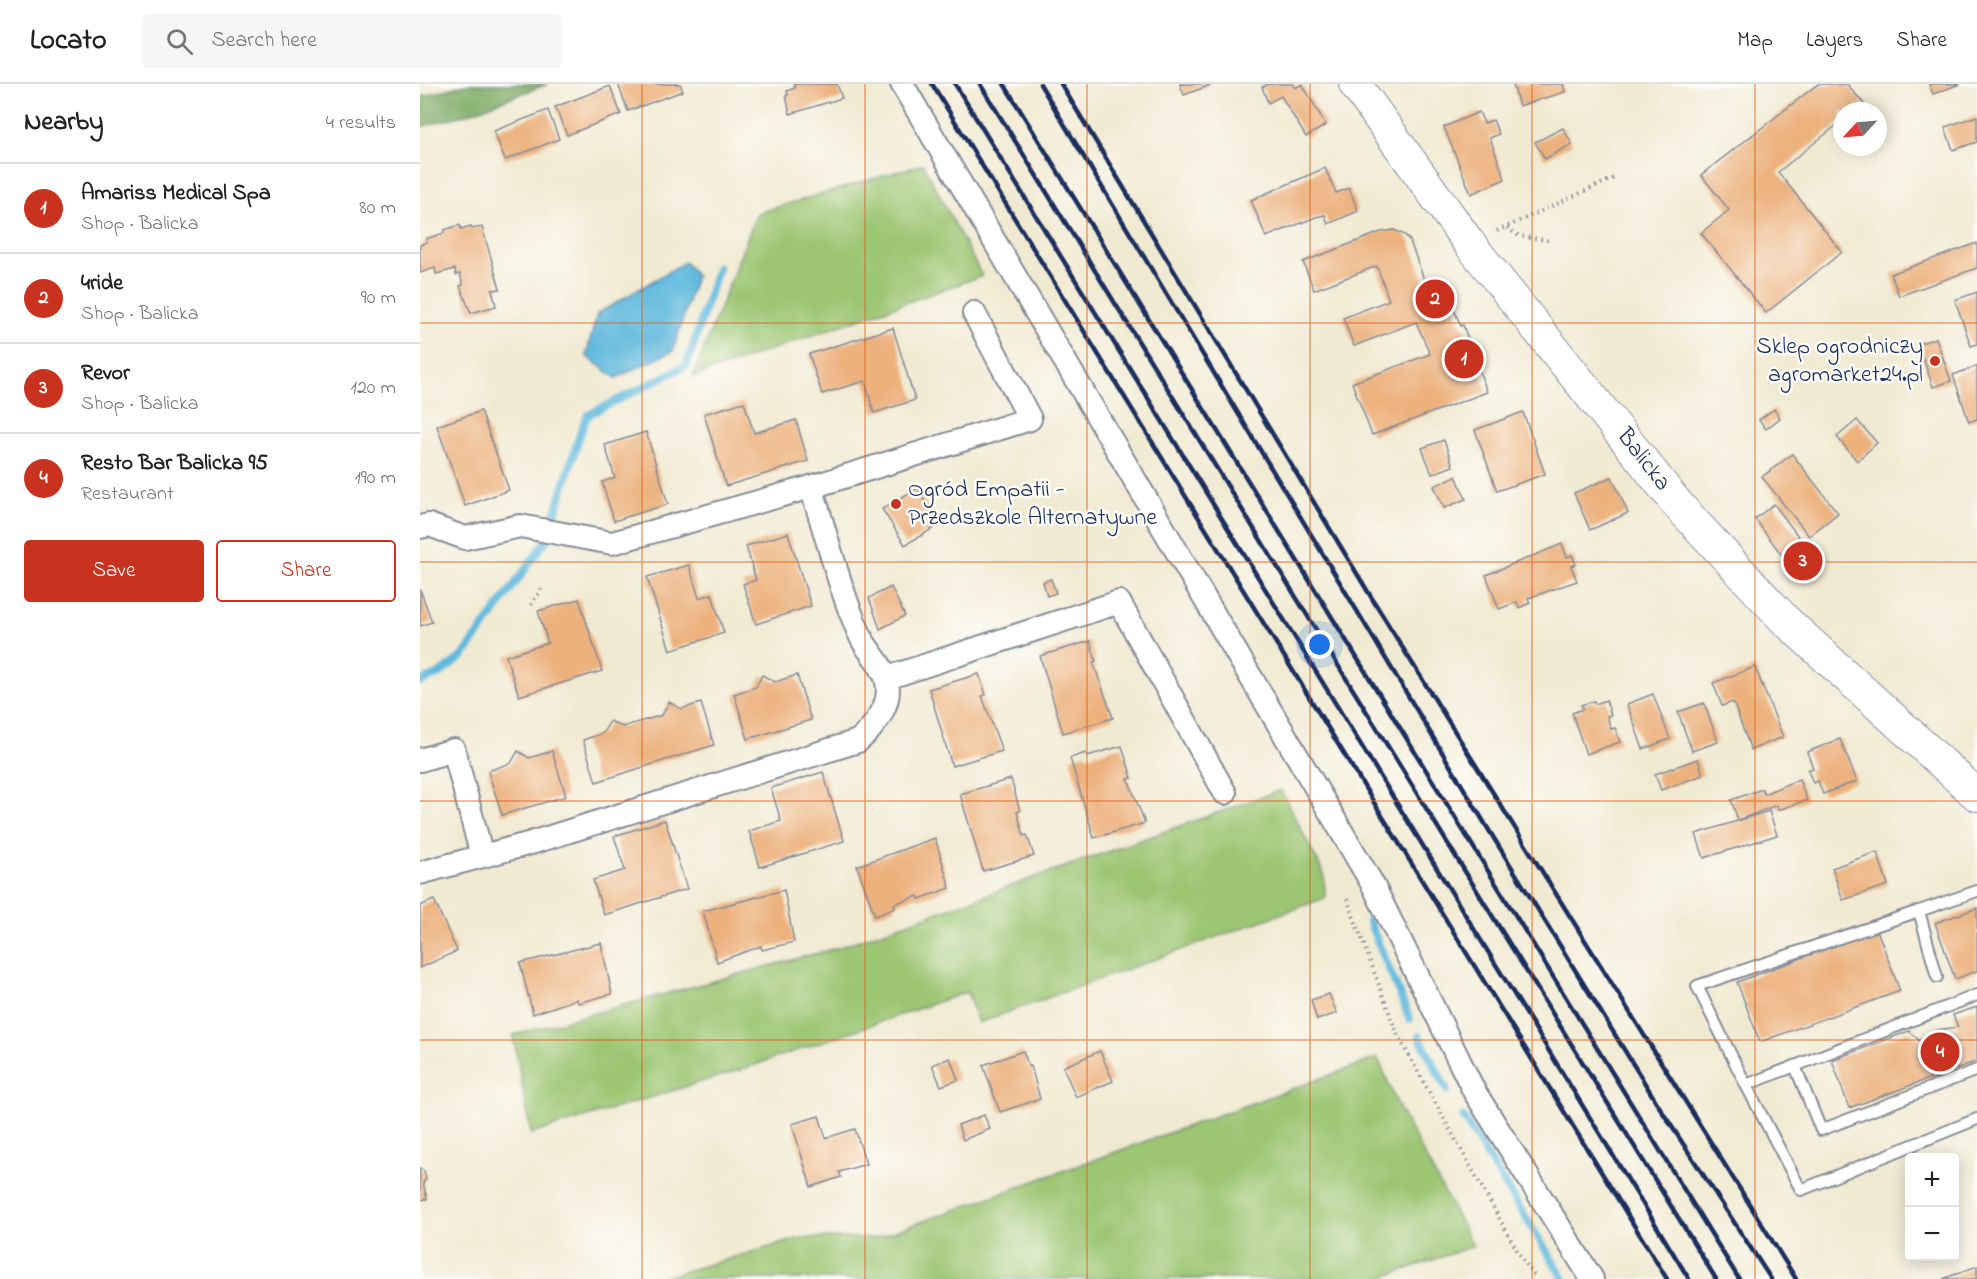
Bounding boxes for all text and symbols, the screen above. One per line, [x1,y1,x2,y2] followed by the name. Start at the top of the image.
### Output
[142,14,562,68] search box
[30,21,106,62] text: Locato
[163,25,196,58] icon: search
[211,25,317,57] text: Search here
[1737,26,1773,56] text: Map
[1806,26,1863,56] text: Layers
[1896,26,1947,56] text: Share
[1833,102,1887,156] north arrow
[24,104,103,142] text: Nearby
[326,109,396,138] text: 4 results
[81,178,271,210] text: Amariss Medical Spa
[40,194,47,223] text: 1
[359,194,396,223] text: 80 m
[81,210,199,239] text: Shop · Balicka
[81,268,123,300] text: 4ride
[1416,276,1454,322] pin: 2
[39,284,48,313] text: 2
[361,284,396,313] text: 90 m
[81,300,199,329] text: Shop · Balicka
[1756,330,1923,393] place label: Sklep ogrodniczy agromarket24.pl
[1444,336,1484,382] pin: 1
[1928,354,1942,368] marker: Sklep ogrodniczy agromarket24.pl
[81,358,130,390] text: Revor
[39,374,48,403] text: 3
[351,374,396,403] text: 120 m
[81,390,199,419] text: Shop · Balicka
[1607,420,1679,499] street label: Balicka
[81,448,268,480] text: Resto Bar Balicka 95
[39,464,48,493] text: 4
[354,464,396,493] text: 190 m
[908,473,1157,537] place label: Ogród Empatii - Przedszkole Alternatywne
[81,480,174,509] text: Restaurant
[889,497,903,511] marker: Ogród Empatii - Przedszkole Alternatywne
[1784,538,1822,584] pin: 3
[24,540,204,602] button: Save
[216,540,396,602] button: Share
[1305,630,1334,659] your location
[1920,1030,1960,1074] pin: 4
[1905,1153,1959,1261] map controls
[1905,1153,1959,1207] button: +
[1905,1207,1959,1261] button: −

